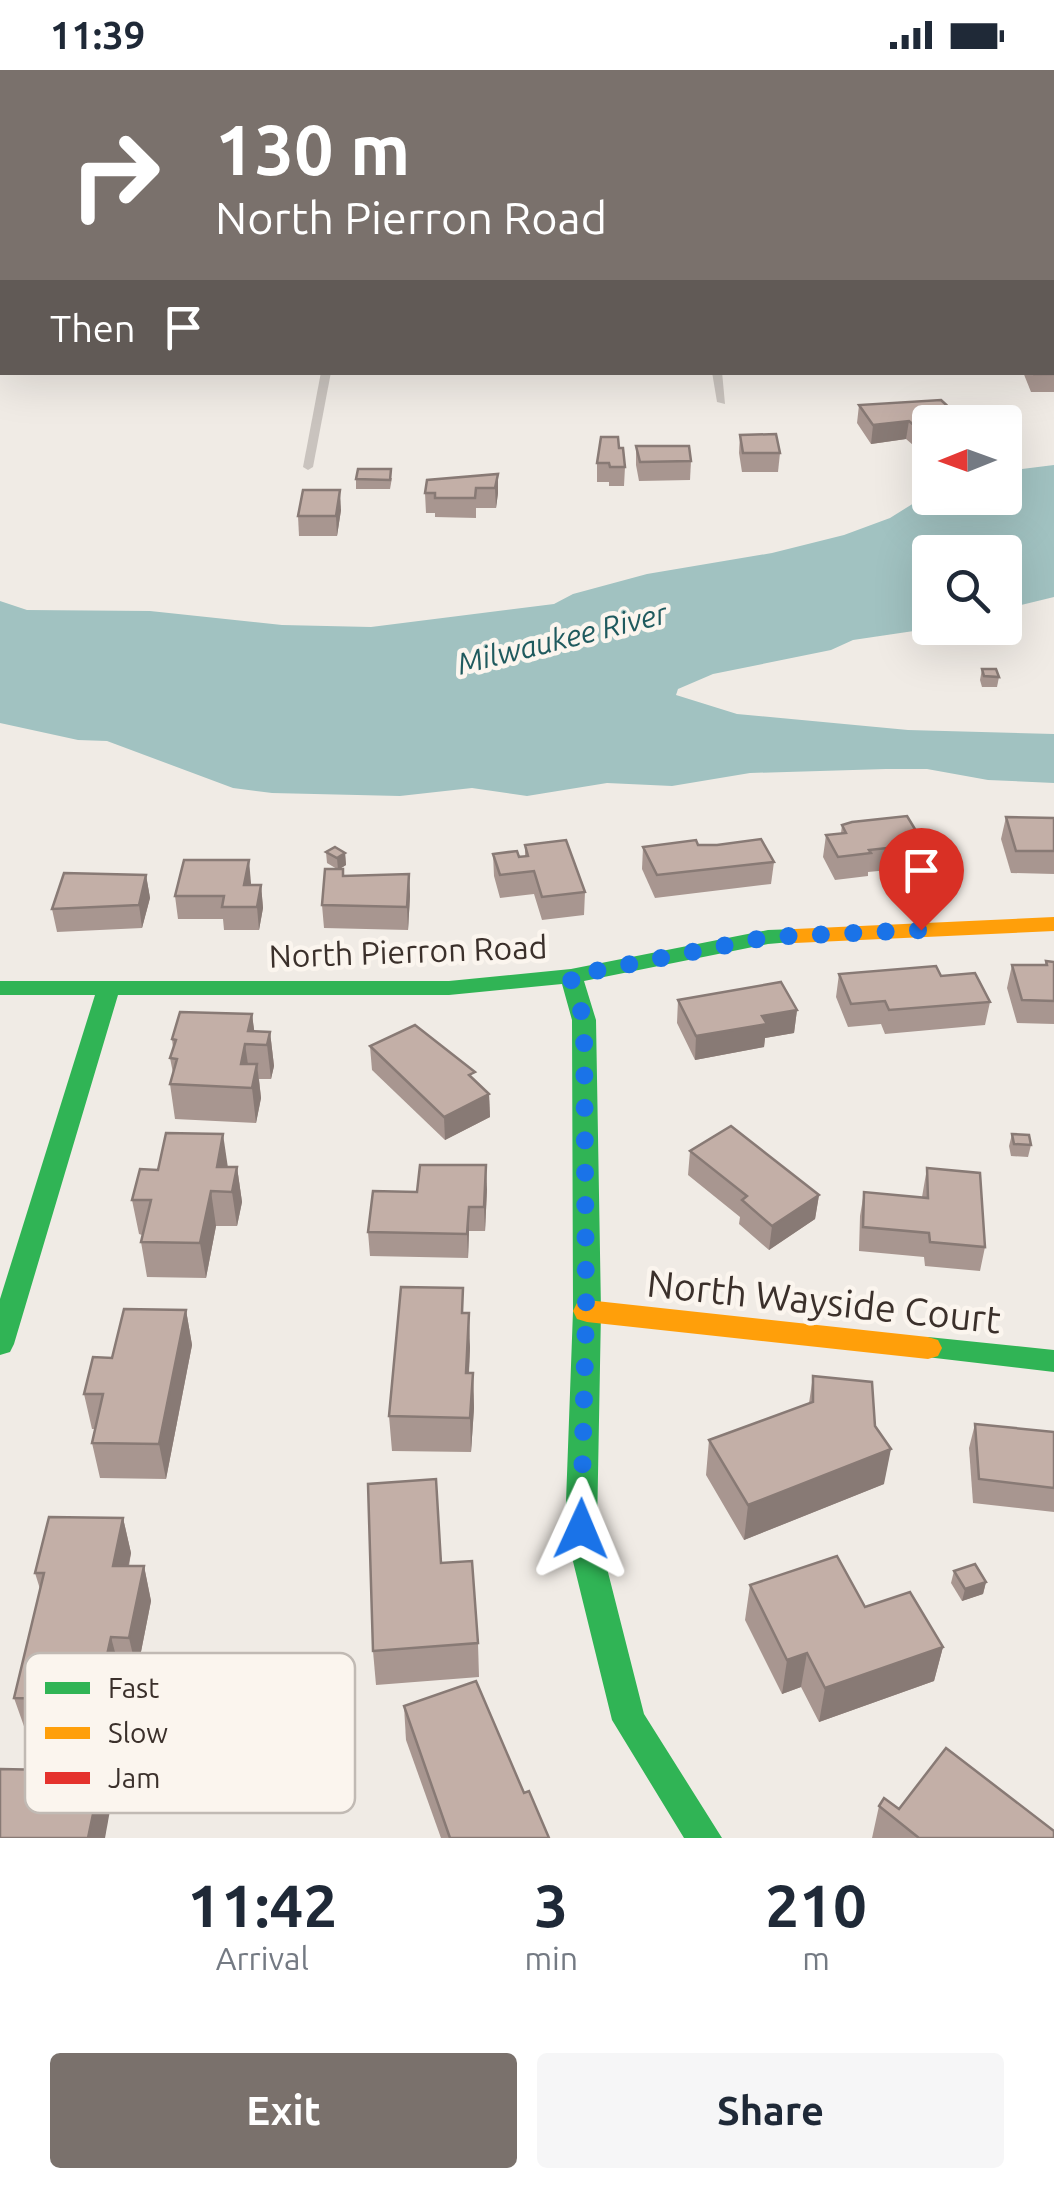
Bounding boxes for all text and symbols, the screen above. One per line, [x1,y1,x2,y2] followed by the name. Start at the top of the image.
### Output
[50,14,145,56] text: 11:39
[50,110,180,240] icon: right
[215,110,410,188] text: 130 m
[215,192,607,243] text: North Pierron Road
[156,300,211,355] icon: arrive
[50,307,136,349] text: Then
[912,405,1022,515] north arrow
[912,405,1022,645] map controls
[912,535,1022,645] button: search
[453,595,672,681] water label: Milwaukee River
[879,828,964,931] pin
[894,843,949,898] icon: arrive
[268,928,548,974] street label: North Pierron Road
[645,1262,1003,1340] street label: North Wayside Court
[529,1477,633,1581] position arrow
[25,1653,355,1813] legend
[108,1672,159,1703] text: Fast
[108,1717,168,1748] text: Slow
[108,1762,160,1793] text: Jam
[187,1871,337,1938] text: 11:42
[534,1871,568,1938] text: 3
[765,1871,867,1938] text: 210
[216,1940,309,1976] text: Arrival
[524,1940,578,1976] text: min
[802,1940,830,1976] text: m
[50,2053,517,2168] button: Exit
[537,2053,1004,2168] button: Share

